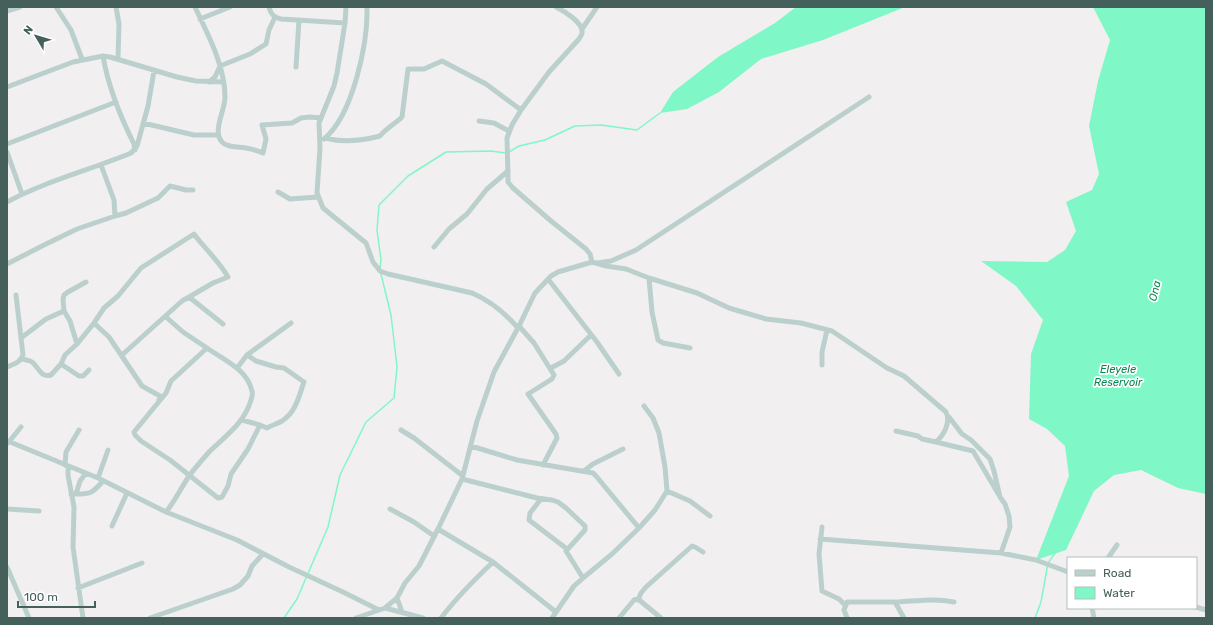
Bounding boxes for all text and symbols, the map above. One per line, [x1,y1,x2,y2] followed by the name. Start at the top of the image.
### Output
[16,16,56,56] north arrow
[21,23,36,37] text: N
[1146,279,1164,302] water label: Ona
[1094,363,1143,389] water label: Eleyele Reservoir
[1067,557,1197,609] legend
[1103,566,1131,580] text: Road
[18,583,95,609] scale bar
[1103,586,1135,600] text: Water
[24,590,58,604] text: 100 m

